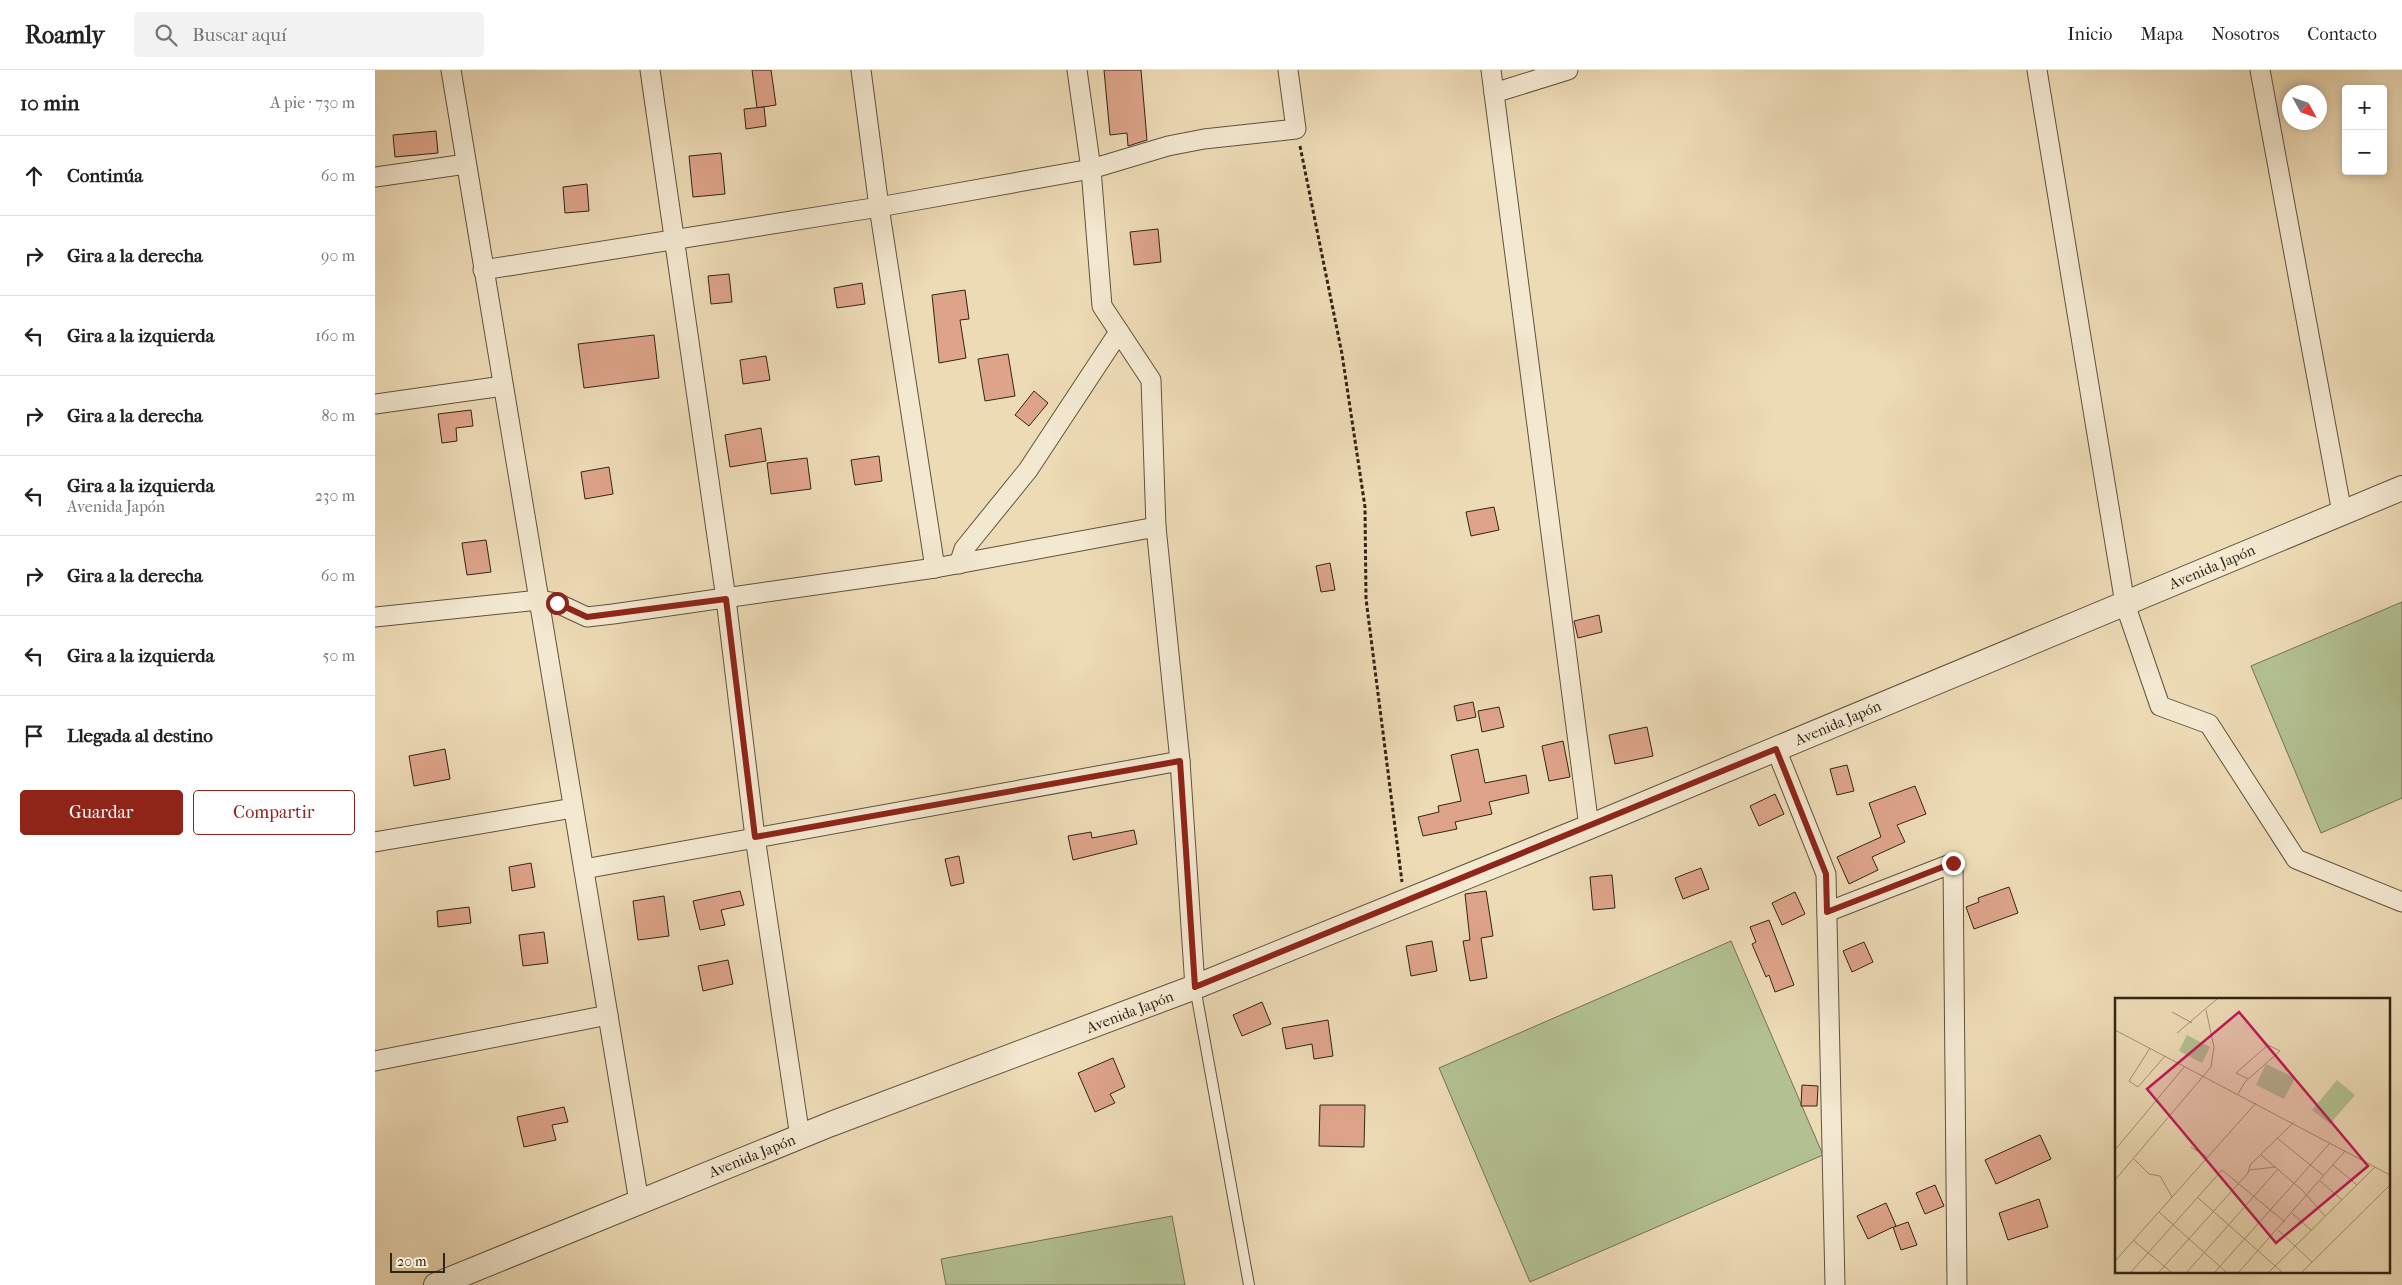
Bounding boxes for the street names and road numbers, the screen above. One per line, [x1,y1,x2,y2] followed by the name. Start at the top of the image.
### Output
[2165,541,2258,594] street label: Avenida Japón
[1791,697,1884,750] street label: Avenida Japón
[1083,987,1176,1037] street label: Avenida Japón
[705,1130,798,1182] street label: Avenida Japón

